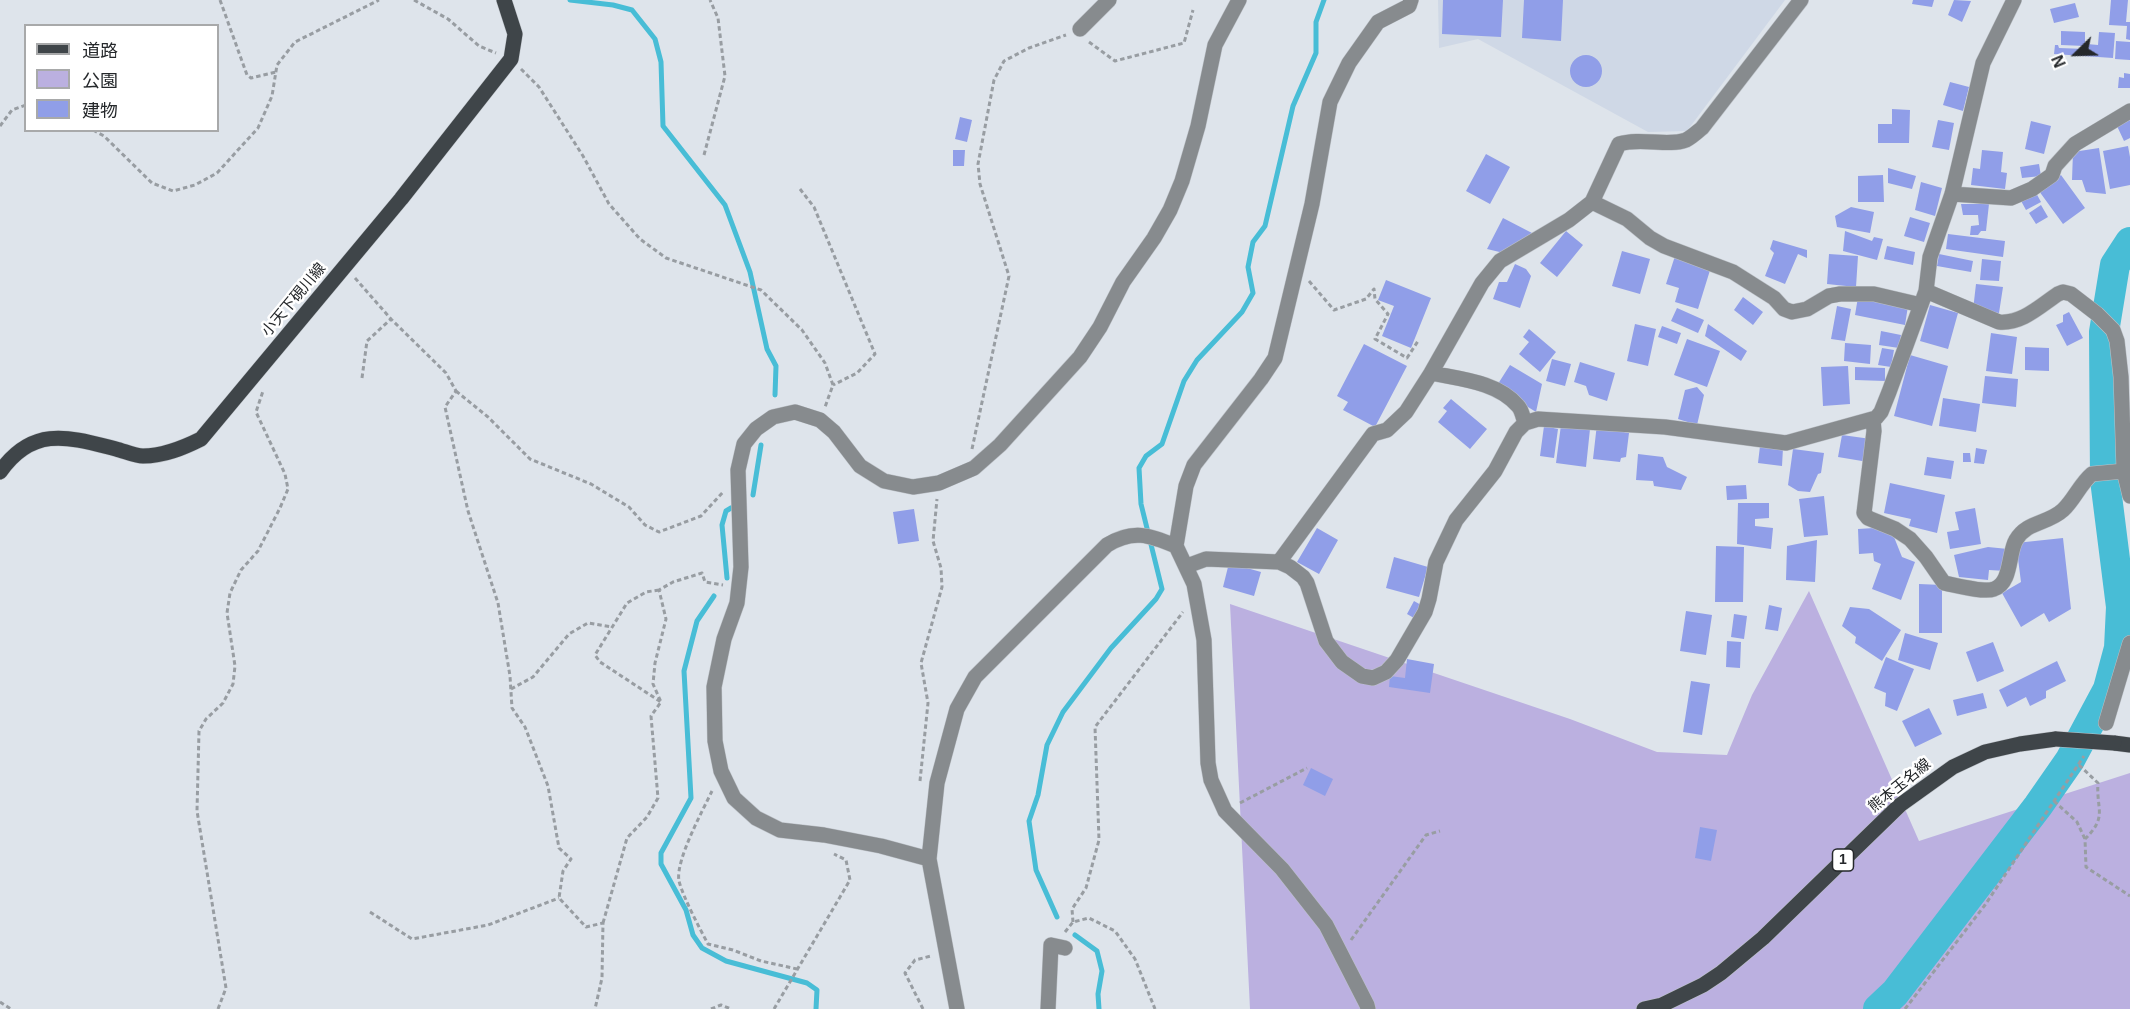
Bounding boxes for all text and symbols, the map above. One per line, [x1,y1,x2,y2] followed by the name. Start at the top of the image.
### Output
[24,24,219,132] legend
[2046,24,2106,84] north arrow
[82,41,118,61] text: 道路
[2049,53,2069,70] text: N
[82,71,118,91] text: 公園
[82,101,118,121] text: 建物
[258,260,330,340] street label: 小天下硯川線
[1865,755,1935,817] street label: 熊本玉名線
[1832,849,1854,871] road number: 1

